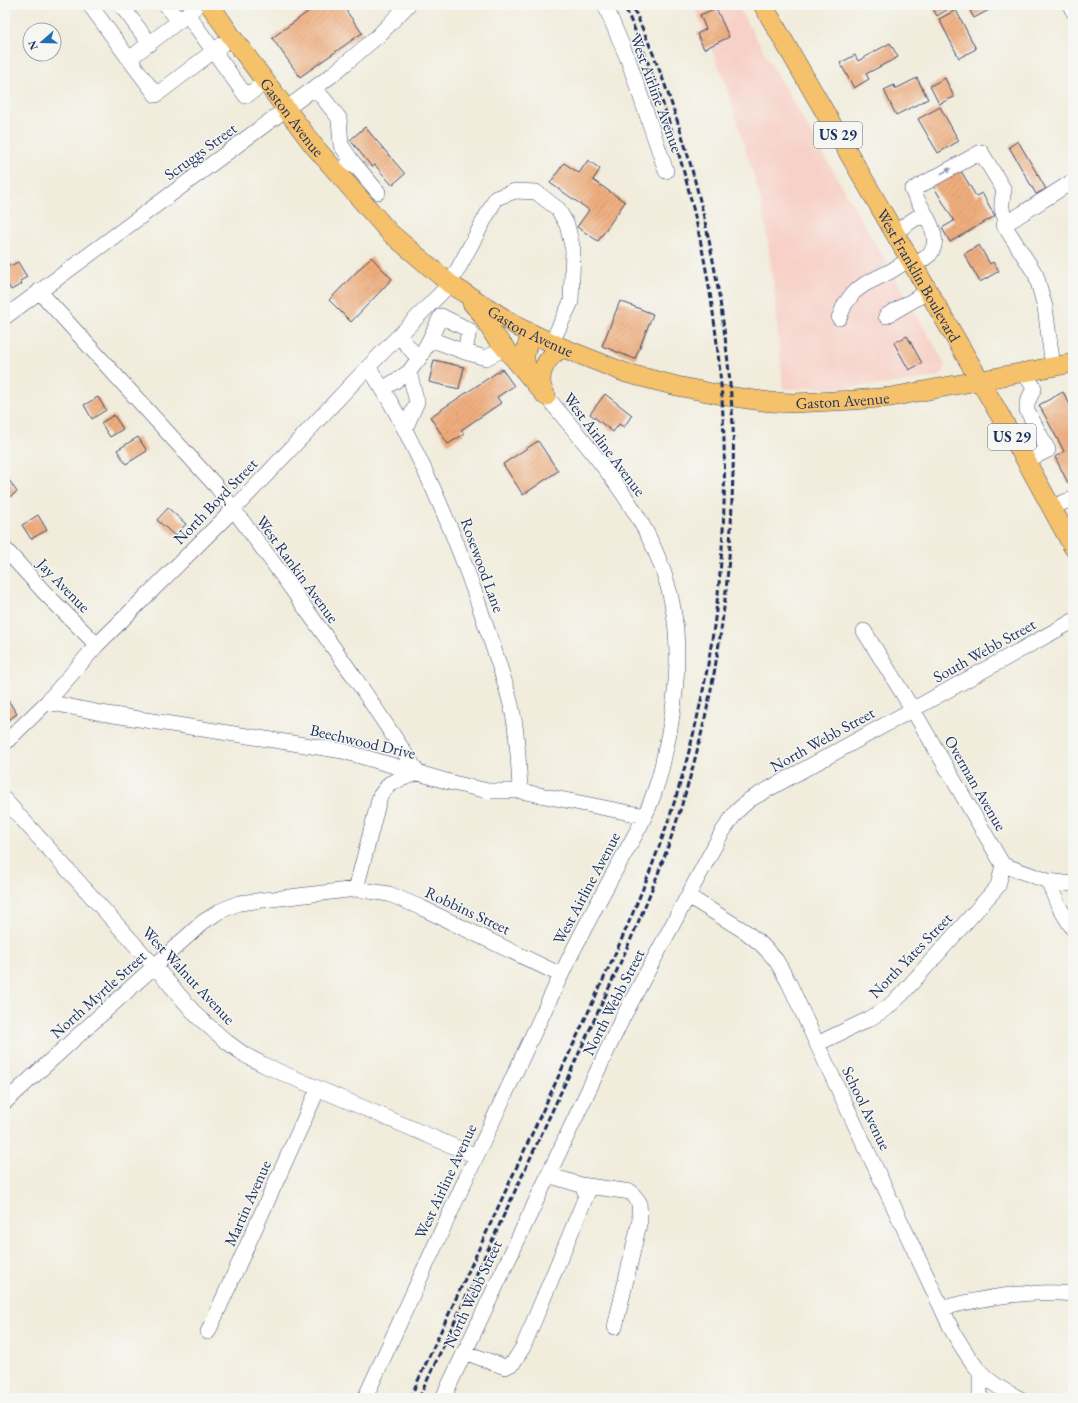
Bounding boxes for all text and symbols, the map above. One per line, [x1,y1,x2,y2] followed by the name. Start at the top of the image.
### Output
[22,22,62,62] north arrow
[625,31,688,155] street label: West Airline Avenue
[24,39,41,52] text: N
[255,74,329,161] street label: Gaston Avenue
[160,118,241,185] street label: Scruggs Street
[814,122,862,148] road number: US 29
[940,168,952,175] one-way arrow
[872,205,966,347] street label: West Franklin Boulevard
[484,300,576,362] street label: Gaston Avenue
[795,387,890,414] street label: Gaston Avenue
[559,388,650,500] street label: West Airline Avenue
[988,424,1036,450] road number: US 29
[169,454,262,549] street label: North Boyd Street
[252,511,344,627] street label: West Rankin Avenue
[456,515,509,615] street label: Rosewood Lane
[31,552,95,617] street label: Jay Avenue
[929,614,1039,687] street label: South Webb Street
[766,702,878,777] street label: North Webb Street
[308,719,418,764] street label: Beechwood Drive
[940,732,1011,835] street label: Overman Avenue
[548,828,625,948] street label: West Airline Avenue
[422,882,514,939] street label: Robbins Street
[864,908,957,1003] street label: North Yates Street
[138,922,240,1029] street label: West Walnut Avenue
[46,946,151,1043] street label: North Myrtle Street
[578,946,649,1059] street label: North Webb Street
[837,1063,896,1154] street label: School Avenue
[410,1120,481,1242] street label: West Airline Avenue
[219,1157,276,1250] street label: Martin Avenue
[438,1237,507,1351] street label: North Webb Street

